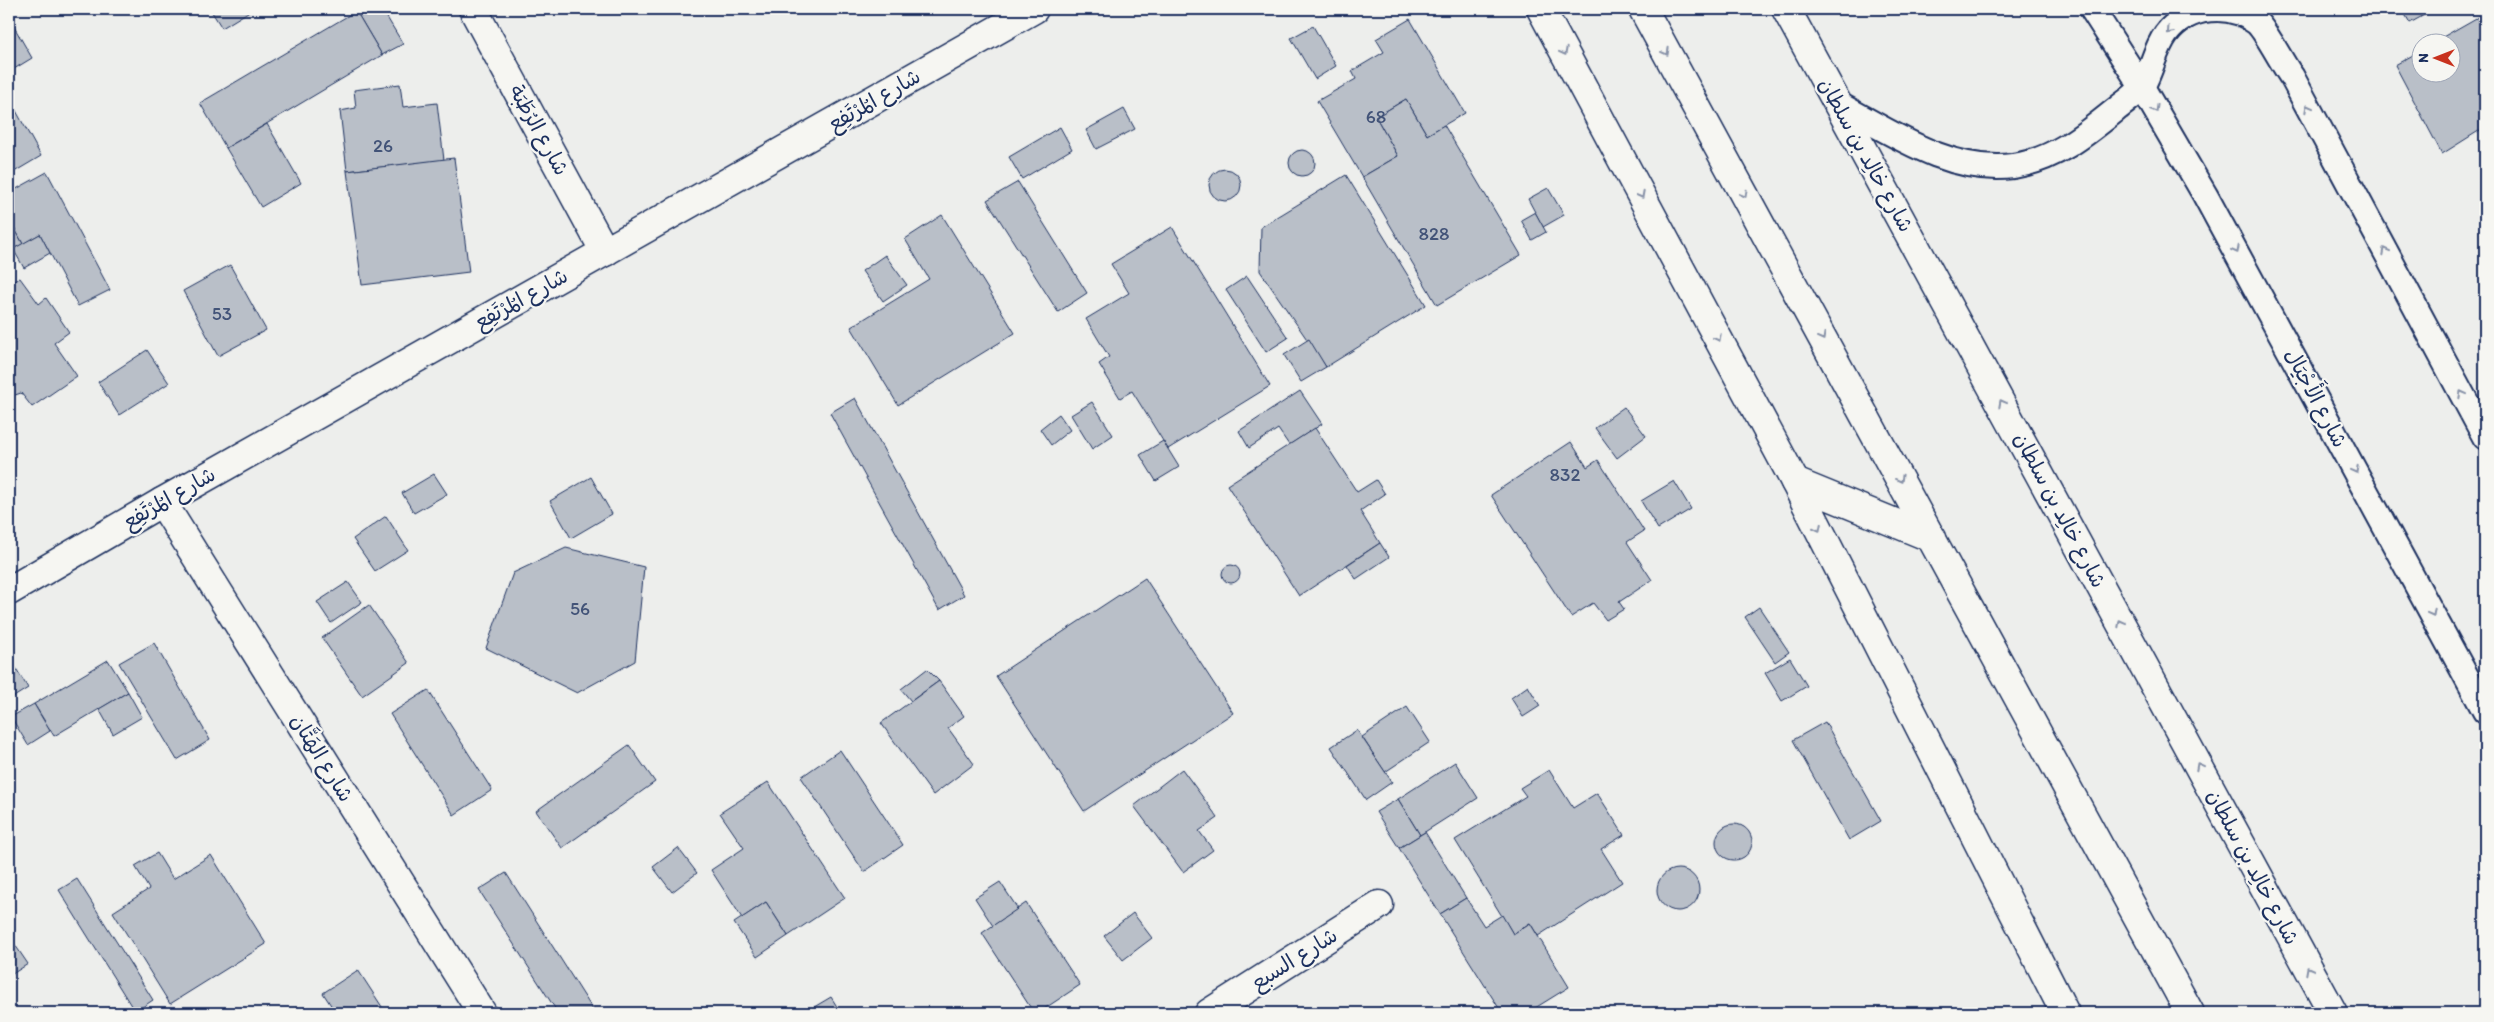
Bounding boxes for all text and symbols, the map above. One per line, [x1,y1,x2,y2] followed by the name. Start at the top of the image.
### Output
[2167,26,2176,35] one-way arrow
[2412,32,2462,82] north arrow
[1558,46,1568,55] one-way arrow
[1660,46,1670,55] one-way arrow
[2415,53,2432,63] text: N
[823,63,926,139] street label: شارع المُرْتَفِع
[1811,73,1919,238] street label: شارع خالِد بن سلطان
[502,80,575,181] street label: شارع الرُطَبَة
[2149,103,2159,112] one-way arrow
[2304,104,2314,113] one-way arrow
[1366,105,1386,128] house number: 68
[373,134,393,157] house number: 26
[1738,189,1748,198] one-way arrow
[1635,190,1645,199] one-way arrow
[1419,222,1449,245] house number: 828
[2229,245,2239,254] one-way arrow
[2381,247,2391,256] one-way arrow
[470,263,573,337] street label: شارع المُرْتَفِع
[212,302,232,325] house number: 53
[1816,332,1826,341] one-way arrow
[1712,333,1722,342] one-way arrow
[2277,342,2358,453] street label: شارع الأَجْيَال
[2458,391,2468,400] one-way arrow
[1998,400,2008,409] one-way arrow
[2006,428,2112,593] street label: شارع خالِد بن سلطان
[118,461,221,537] street label: شارع المُرْتَفِع
[1550,463,1580,486] house number: 832
[2349,465,2359,474] one-way arrow
[1894,474,1904,483] one-way arrow
[1812,523,1822,532] one-way arrow
[570,597,590,620] house number: 56
[2426,608,2436,617] one-way arrow
[2117,619,2127,628] one-way arrow
[283,708,361,808] street label: شارع الهَتَّان
[2195,762,2205,771] one-way arrow
[2199,785,2305,950] street label: شارع خالِد بن سلطان
[1246,922,1343,997] street label: شارع السبع
[2306,967,2316,976] one-way arrow

